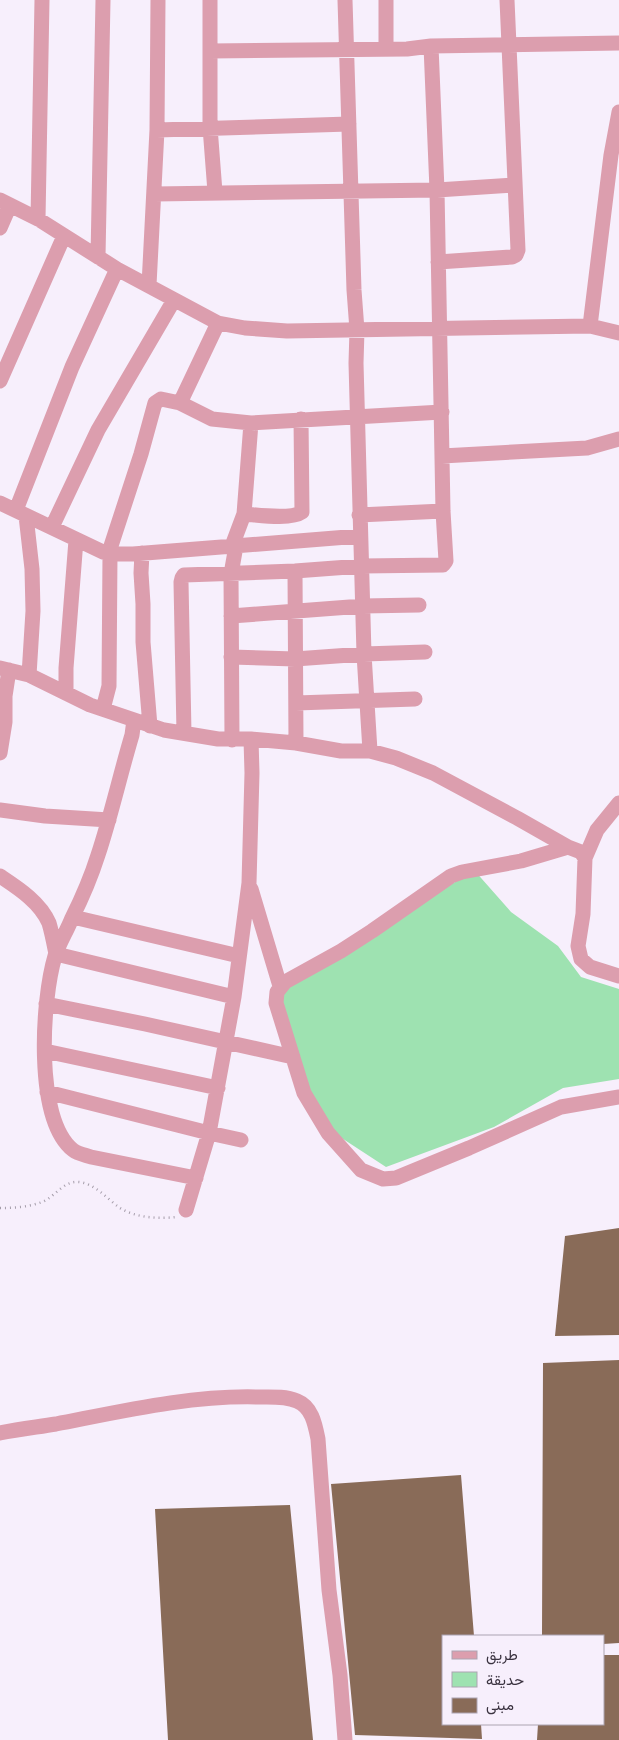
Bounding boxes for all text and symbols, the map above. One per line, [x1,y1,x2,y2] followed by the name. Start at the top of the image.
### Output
[442,1635,604,1725] legend
[486,1645,518,1665] text: طريق
[486,1670,524,1690] text: حديقة
[486,1695,514,1715] text: مبنى

